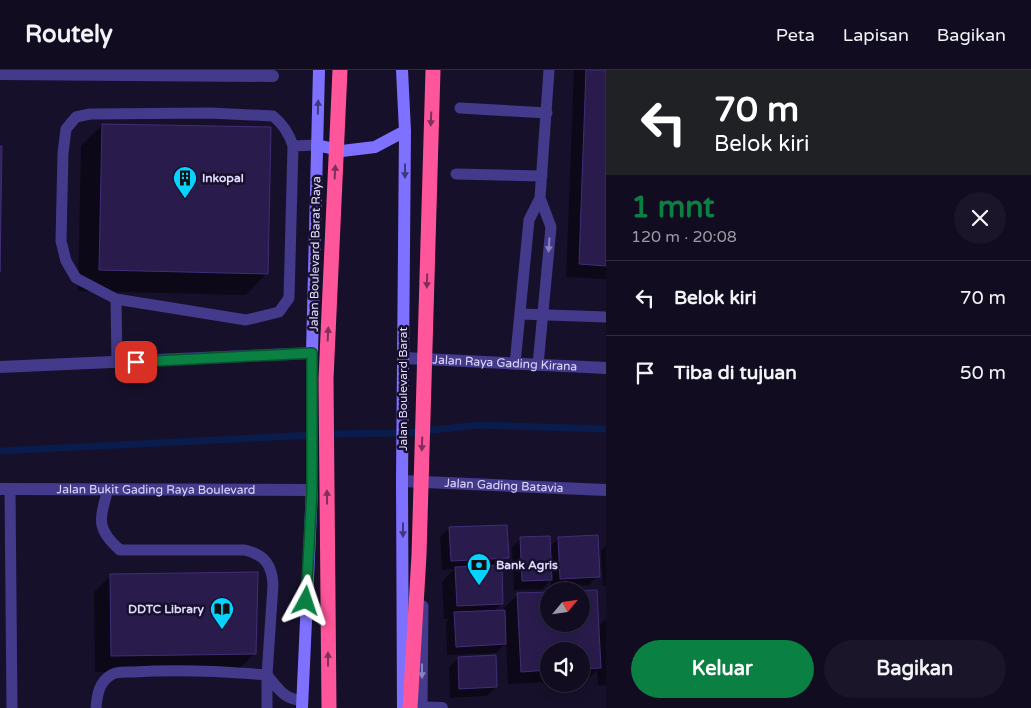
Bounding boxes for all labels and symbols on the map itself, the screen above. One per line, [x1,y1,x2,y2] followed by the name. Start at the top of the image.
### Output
[314,99,322,115] one-way arrow
[427,111,435,127] one-way arrow
[401,163,409,179] one-way arrow
[332,164,340,180] one-way arrow
[172,165,198,199] building icon: Inkopal
[202,171,244,186] place label: Inkopal
[307,176,323,332] street label: Jalan Boulevard Barat Raya
[545,238,553,254] one-way arrow
[422,273,430,289] one-way arrow
[325,326,333,342] one-way arrow
[396,327,410,451] street label: Jalan Boulevard Barat
[115,341,157,383] pin
[432,352,578,374] street label: Jalan Raya Gading Kirana
[418,436,426,452] one-way arrow
[444,476,564,495] street label: Jalan Gading Batavia
[57,482,255,497] street label: Jalan Bukit Gading Raya Boulevard
[323,489,331,505] one-way arrow
[399,522,407,538] one-way arrow
[466,552,492,586] bank icon: Bank Agris
[496,558,558,573] place label: Bank Agris
[279,574,331,626] position arrow
[540,582,590,632] north arrow
[209,596,235,630] library icon: DDTC Library
[128,602,205,617] place label: DDTC Library
[324,651,332,667] one-way arrow
[418,663,426,679] one-way arrow

